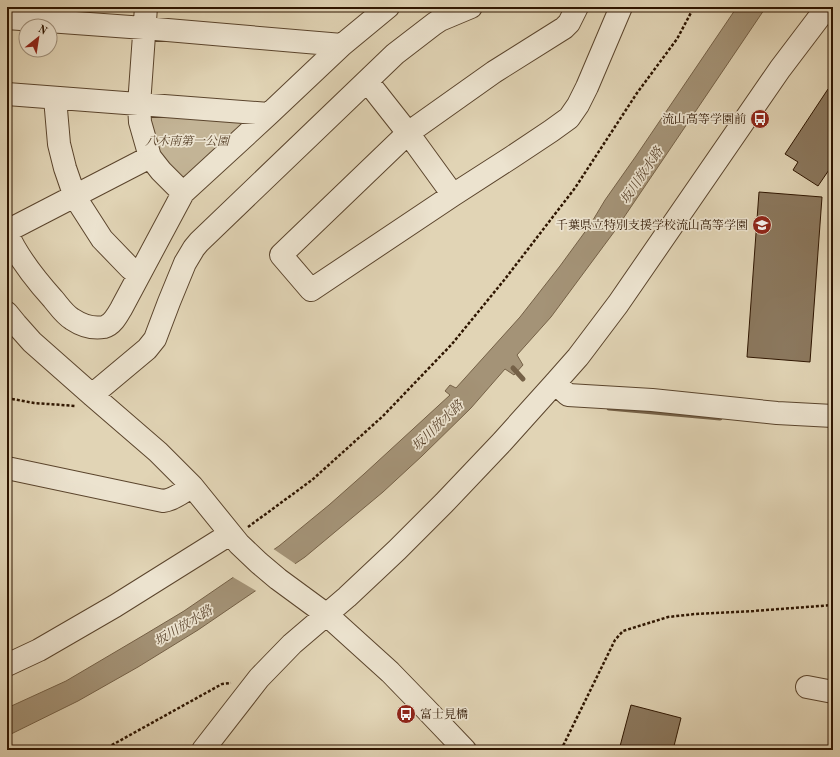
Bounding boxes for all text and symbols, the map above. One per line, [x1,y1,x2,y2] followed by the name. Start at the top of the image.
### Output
[18,18,58,58] north arrow
[36,24,49,38] text: N
[749,108,771,130] bus stop icon: 流山高等学園前
[662,112,746,126] place label: 流山高等学園前
[145,134,231,148] park label: 八木南第一公園
[618,144,666,206] water label: 坂川放水路
[751,214,773,236] school or university icon: 千葉県立特別支援学校流山高等学園
[556,218,748,232] place label: 千葉県立特別支援学校流山高等学園
[409,397,467,453] water label: 坂川放水路
[152,603,216,649] water label: 坂川放水路
[395,703,417,725] bus stop icon: 富士見橋
[420,707,468,721] place label: 富士見橋

